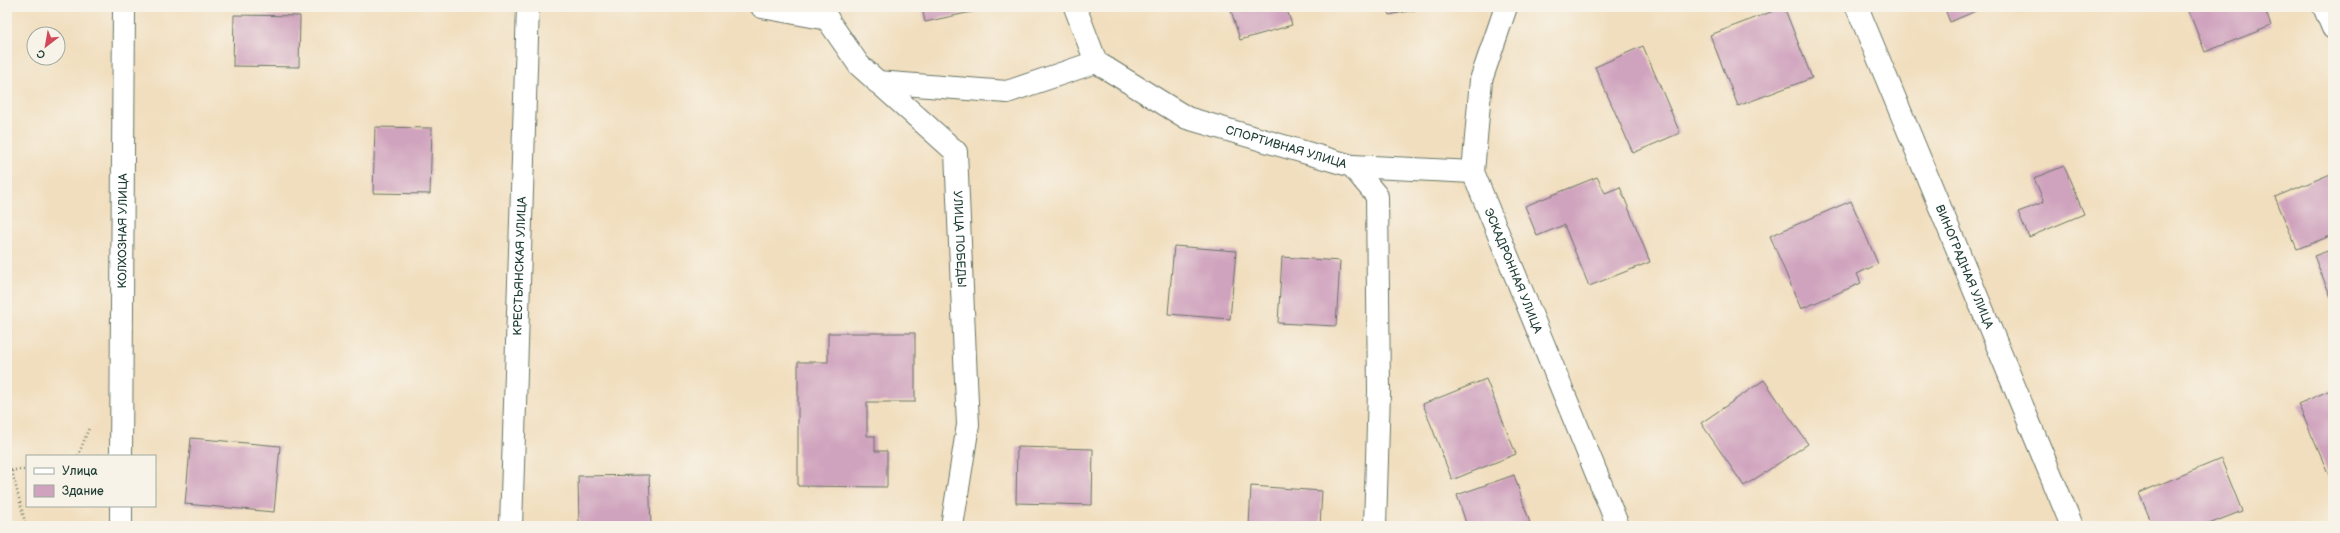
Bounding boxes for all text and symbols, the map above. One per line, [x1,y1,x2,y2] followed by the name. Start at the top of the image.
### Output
[26,26,66,66] north arrow
[34,46,48,62] text: С
[1224,123,1349,172] street label: СПОРТИВНАЯ УЛИЦА
[115,173,131,289] street label: КОЛХОЗНАЯ УЛИЦА
[950,190,969,288] street label: УЛИЦА ПОБЕДЫ
[510,196,530,336] street label: КРЕСТЬЯНСКАЯ УЛИЦА
[1932,203,1997,332] street label: ВИНОГРАДНАЯ УЛИЦА
[1481,206,1545,336] street label: ЭСКАДРОННАЯ УЛИЦА
[26,455,156,507] legend
[62,464,98,479] text: Улица
[62,484,104,499] text: Здание

